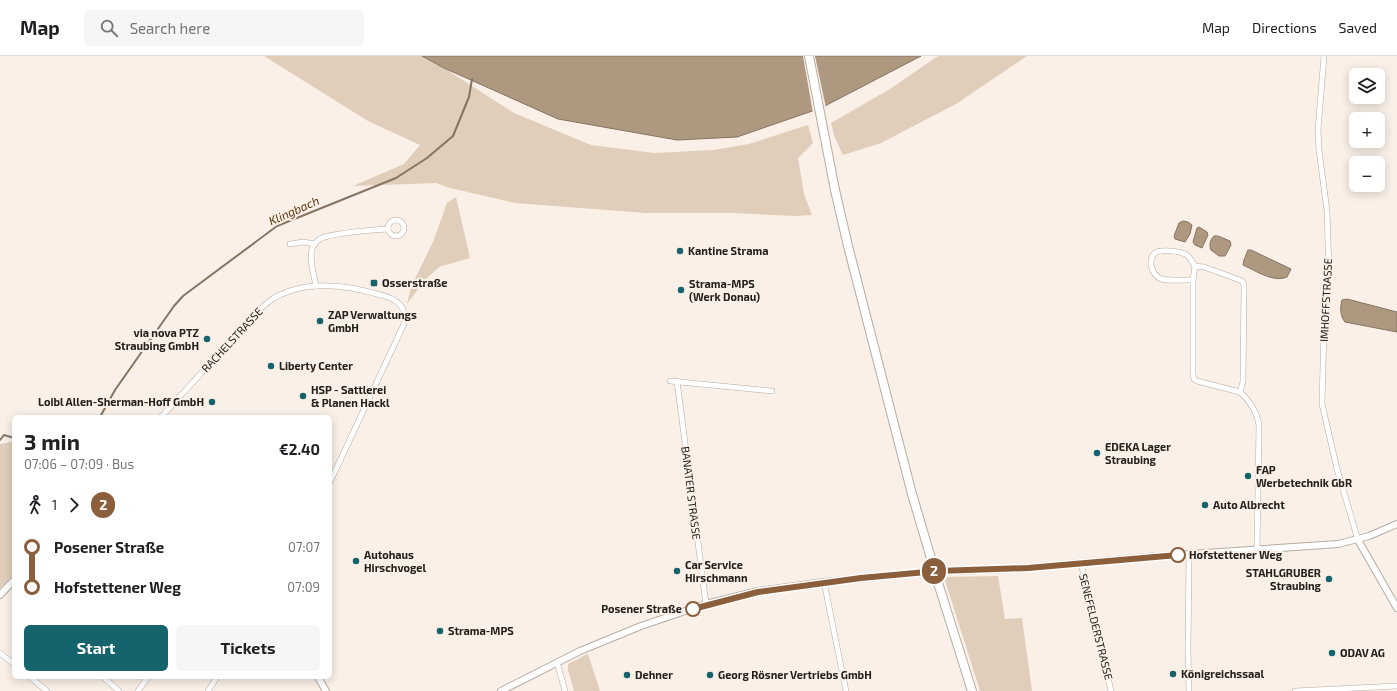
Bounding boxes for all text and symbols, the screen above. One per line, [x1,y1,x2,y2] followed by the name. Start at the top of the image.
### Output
[84,10,364,46] search box
[20,16,60,39] text: Map
[98,17,120,39] icon: search
[130,19,210,37] text: Search here
[1202,19,1230,36] text: Map
[1252,19,1317,36] text: Directions
[1339,19,1377,36] text: Saved
[1349,68,1385,192] map controls
[1349,68,1385,104] button: layers
[1349,112,1385,148] button: +
[1349,156,1385,192] button: −
[266,193,321,227] water label: Klingbach
[688,244,768,257] place label: Kantine Strama
[675,246,685,256] marker: Kantine Strama
[1317,258,1334,342] street label: IMHOFFSTRASSE
[382,276,447,289] place label: Osserstraße
[689,277,760,303] place label: Strama-MPS (Werk Donau)
[369,278,379,288] marker: Osserstraße
[676,285,686,295] marker: Strama-MPS (Werk Donau)
[198,305,265,375] street label: RACHELSTRASSE
[328,308,417,334] place label: ZAP Verwaltungs GmbH
[315,316,325,326] marker: ZAP Verwaltungs GmbH
[115,326,200,352] place label: via nova PTZ Straubing GmbH
[202,334,212,344] marker: via nova PTZ Straubing GmbH
[279,359,353,373] place label: Liberty Center
[266,361,276,371] marker: Liberty Center
[311,383,390,409] place label: HSP - Sattlerei & Planen Hackl
[298,391,308,401] marker: HSP - Sattlerei & Planen Hackl
[38,395,204,408] place label: Loibl Allen-Sherman-Hoff GmbH
[207,397,217,407] marker: Loibl Allen-Sherman-Hoff GmbH
[24,428,80,454] text: 3 min
[279,440,320,458] text: €2.40
[1105,440,1171,466] place label: EDEKA Lager Straubing
[679,445,704,540] street label: BANATER STRASSE
[1092,448,1102,458] marker: EDEKA Lager Straubing
[24,456,134,472] text: 07:06 – 07:09 · Bus
[1256,463,1352,489] place label: FAP Werbetechnik GbR
[1243,471,1253,481] marker: FAP Werbetechnik GbR
[24,494,46,516] icon: walk
[63,494,85,516] icon: forward
[99,496,107,513] text: 2
[52,497,57,513] text: 1
[1213,498,1285,511] place label: Auto Albrecht
[1200,500,1210,510] marker: Auto Albrecht
[54,538,164,556] text: Posener Straße
[288,539,320,555] text: 07:07
[1170,547,1186,563] marker: Hofstettener Weg
[364,548,427,574] place label: Autohaus Hirschvogel
[1189,548,1283,561] place label: Hofstettener Weg
[351,556,361,566] marker: Autohaus Hirschvogel
[685,558,748,584] place label: Car Service Hirschmann
[921,558,947,584] line badge: 2
[930,562,938,579] text: 2
[672,566,682,576] marker: Car Service Hirschmann
[1246,566,1322,592] place label: STAHLGRUBER Straubing
[1077,572,1116,681] street label: SENEFELDERSTRASSE
[1324,574,1334,584] marker: STAHLGRUBER Straubing
[54,578,181,596] text: Hofstettener Weg
[287,579,320,595] text: 07:09
[685,601,701,617] marker: Posener Straße
[601,602,682,615] place label: Posener Straße
[448,624,514,637] place label: Strama-MPS
[24,625,168,671] button: Start
[176,625,320,671] button: Tickets
[435,626,445,636] marker: Strama-MPS
[1340,646,1385,659] place label: ODAV AG
[1327,648,1337,658] marker: ODAV AG
[1181,667,1265,680] place label: Königreichssaal
[635,668,673,681] place label: Dehner
[718,668,872,681] place label: Georg Rösner Vertriebs GmbH
[1168,669,1178,679] marker: Königreichssaal
[622,670,632,680] marker: Dehner
[705,670,715,680] marker: Georg Rösner Vertriebs GmbH

